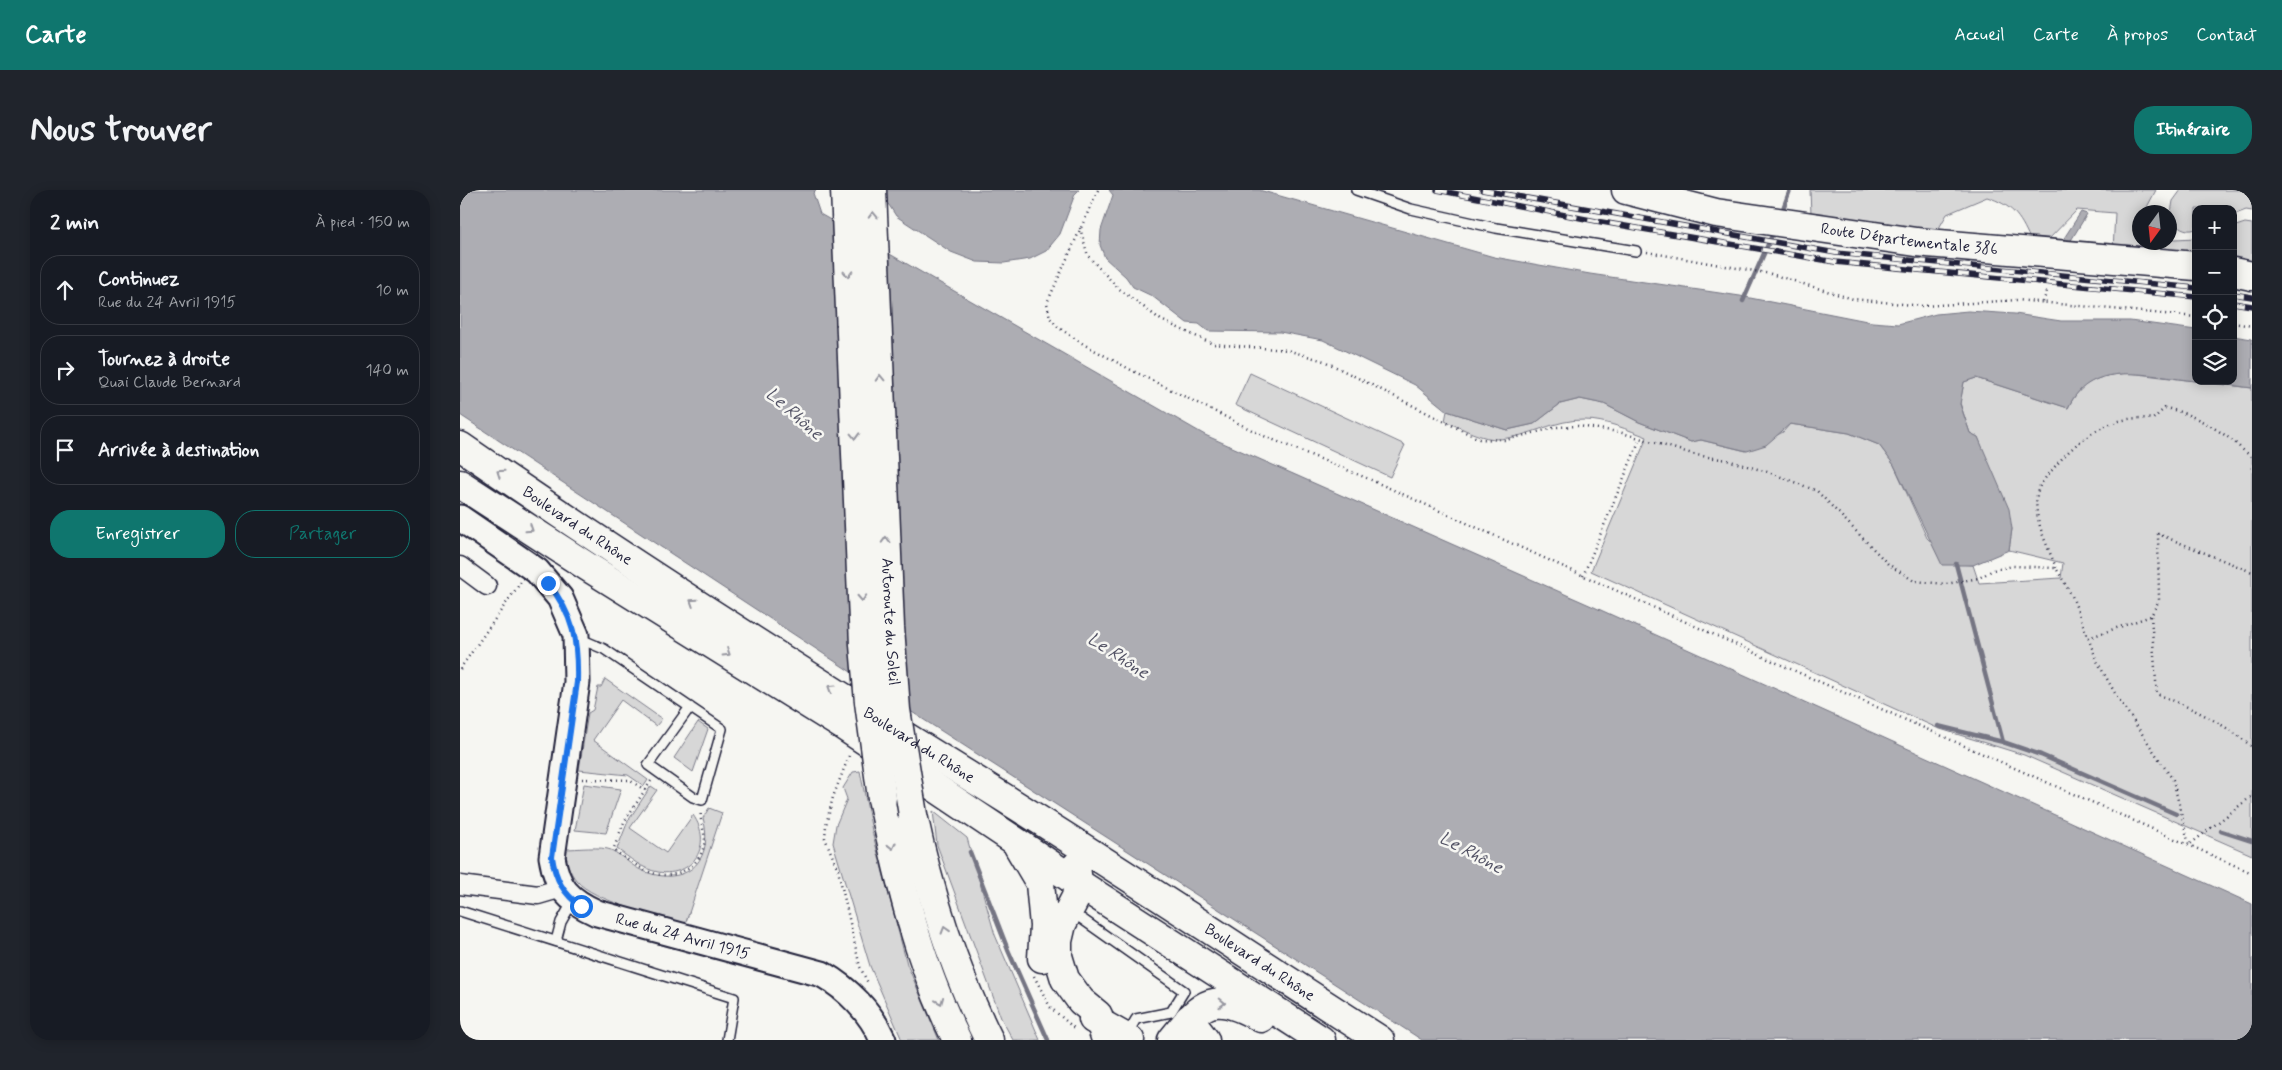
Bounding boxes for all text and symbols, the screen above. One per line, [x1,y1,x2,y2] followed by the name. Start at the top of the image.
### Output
[25,20,87,51] text: Carte
[1954,23,2005,47] text: Accueil
[2033,23,2079,47] text: Carte
[2107,23,2168,47] text: À propos
[2196,23,2257,47] text: Contact
[2134,106,2252,154] button: Itinéraire
[30,107,212,153] text: Nous trouver
[2132,205,2177,250] north arrow
[2192,205,2237,385] map controls
[2192,205,2237,250] button: +
[50,209,99,237] text: 2 min
[868,211,879,219] one-way arrow
[315,212,410,233] text: À pied · 150 m
[1819,218,1999,259] street label: Route Départementale 386
[2192,250,2237,295] button: −
[98,267,179,292] text: Continuez
[843,270,854,278] one-way arrow
[51,276,79,304] icon: ahead
[376,280,409,301] text: 10 m
[98,292,236,313] text: Rue du 24 Avril 1915
[2192,295,2237,340] button: locate
[2192,340,2237,385] button: layers
[98,347,230,372] text: Tournez à droite
[51,356,79,384] icon: right
[365,360,409,381] text: 140 m
[98,372,241,393] text: Quai Claude Bernard
[875,373,885,381] one-way arrow
[760,382,829,446] water label: Le Rhône
[850,432,860,440] one-way arrow
[51,436,79,464] icon: arrive
[98,438,259,463] text: Arrivée à destination
[496,470,505,479] one-way arrow
[518,481,637,570] street label: Boulevard du Rhône
[50,510,225,558] button: Enregistrer
[235,510,410,558] button: Partager
[525,523,534,533] one-way arrow
[881,536,892,544] one-way arrow
[877,557,905,686] street label: Autoroute du Soleil
[537,572,560,595] route end
[856,595,867,603] one-way arrow
[689,599,698,609] one-way arrow
[1083,627,1154,685] water label: Le Rhône
[722,646,731,656] one-way arrow
[827,685,836,695] one-way arrow
[859,702,979,788] street label: Boulevard du Rhône
[1435,826,1508,880] water label: Le Rhône
[886,841,897,850] one-way arrow
[570,895,593,918] route start
[613,908,752,964] street label: Rue du 24 Avril 1915
[1200,918,1320,1006] street label: Boulevard du Rhône
[941,926,951,934] one-way arrow
[933,996,944,1005] one-way arrow
[1219,998,1227,1008] one-way arrow

